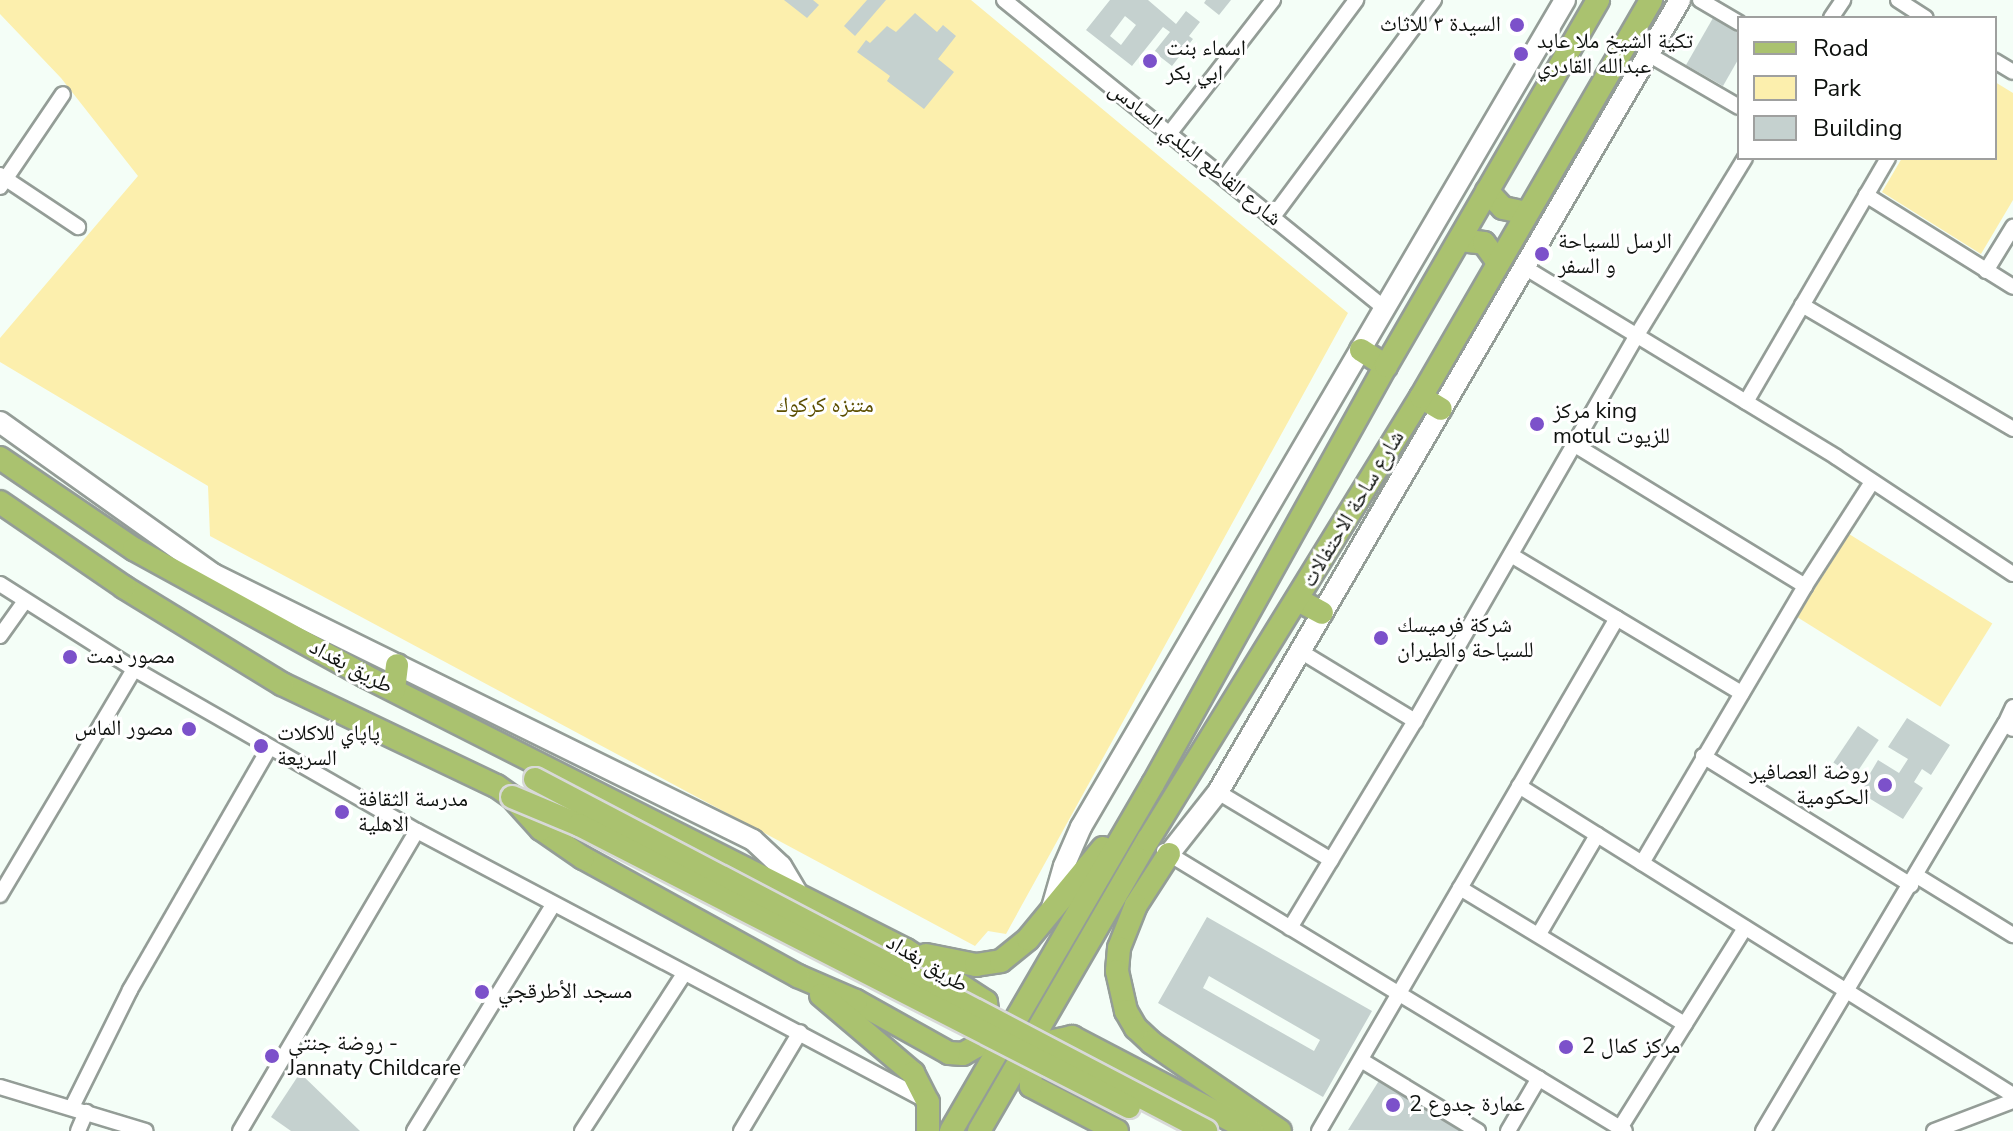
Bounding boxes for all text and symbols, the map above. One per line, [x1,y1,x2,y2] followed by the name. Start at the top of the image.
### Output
[1380,12,1501,38] place label: السيدة ٣ للاثاث
[1508,16,1526,34] marker: السيدة ٣ للاثاث
[1737,16,1997,160] legend
[1537,28,1693,80] place label: تكية الشيخ ملا عابد عبدالله القادري
[1813,32,1869,64] text: Road
[1166,35,1246,86] place label: اسماء بنت ابي بكر
[1512,45,1530,63] marker: تكية الشيخ ملا عابد عبدالله القادري
[1141,52,1159,70] marker: اسماء بنت ابي بكر
[1813,72,1861,104] text: Park
[1103,76,1287,232] street label: شارع القاطع البلدي السادس
[1813,112,1903,144] text: Building
[1558,228,1672,280] place label: الرسل للسياحة و السفر
[1533,245,1551,263] marker: الرسل للسياحة و السفر
[776,393,874,419] park label: متنزه كركوك
[1553,398,1670,450] place label: مركز king motul للزيوت
[1528,415,1546,433] marker: مركز king motul للزيوت
[1296,426,1410,592] street label: شارع ساحة الاحتفالات
[1397,612,1534,664] place label: شركة فرميسك للسياحة والطيران
[1372,629,1390,647] marker: شركة فرميسك للسياحة والطيران
[305,634,397,700] street label: طريق بغداد
[86,644,175,670] place label: مصور دمت
[61,648,79,666] marker: مصور دمت
[75,716,173,742] place label: مصور الماس
[180,720,198,738] marker: مصور الماس
[277,720,380,772] place label: پاپاي للاكلات السريعة
[252,737,270,755] marker: پاپاي للاكلات السريعة
[1750,759,1869,810] place label: روضة العصافير الحكومية
[1876,776,1894,794] marker: روضة العصافير الحكومية
[358,786,468,838] place label: مدرسة الثقافة الاهلية
[333,803,351,821] marker: مدرسة الثقافة الاهلية
[881,929,973,999] street label: طريق بغداد
[498,979,632,1005] place label: مسجد الأطرقجي
[473,983,491,1001] marker: مسجد الأطرقجي
[288,1030,461,1082] place label: روضة جنتي - Jannaty Childcare
[1582,1034,1680,1060] place label: مركز كمال 2
[1557,1038,1575,1056] marker: مركز كمال 2
[263,1047,281,1065] marker: روضة جنتي - Jannaty Childcare
[1409,1092,1525,1118] place label: عمارة جدوع 2
[1384,1096,1402,1114] marker: عمارة جدوع 2

